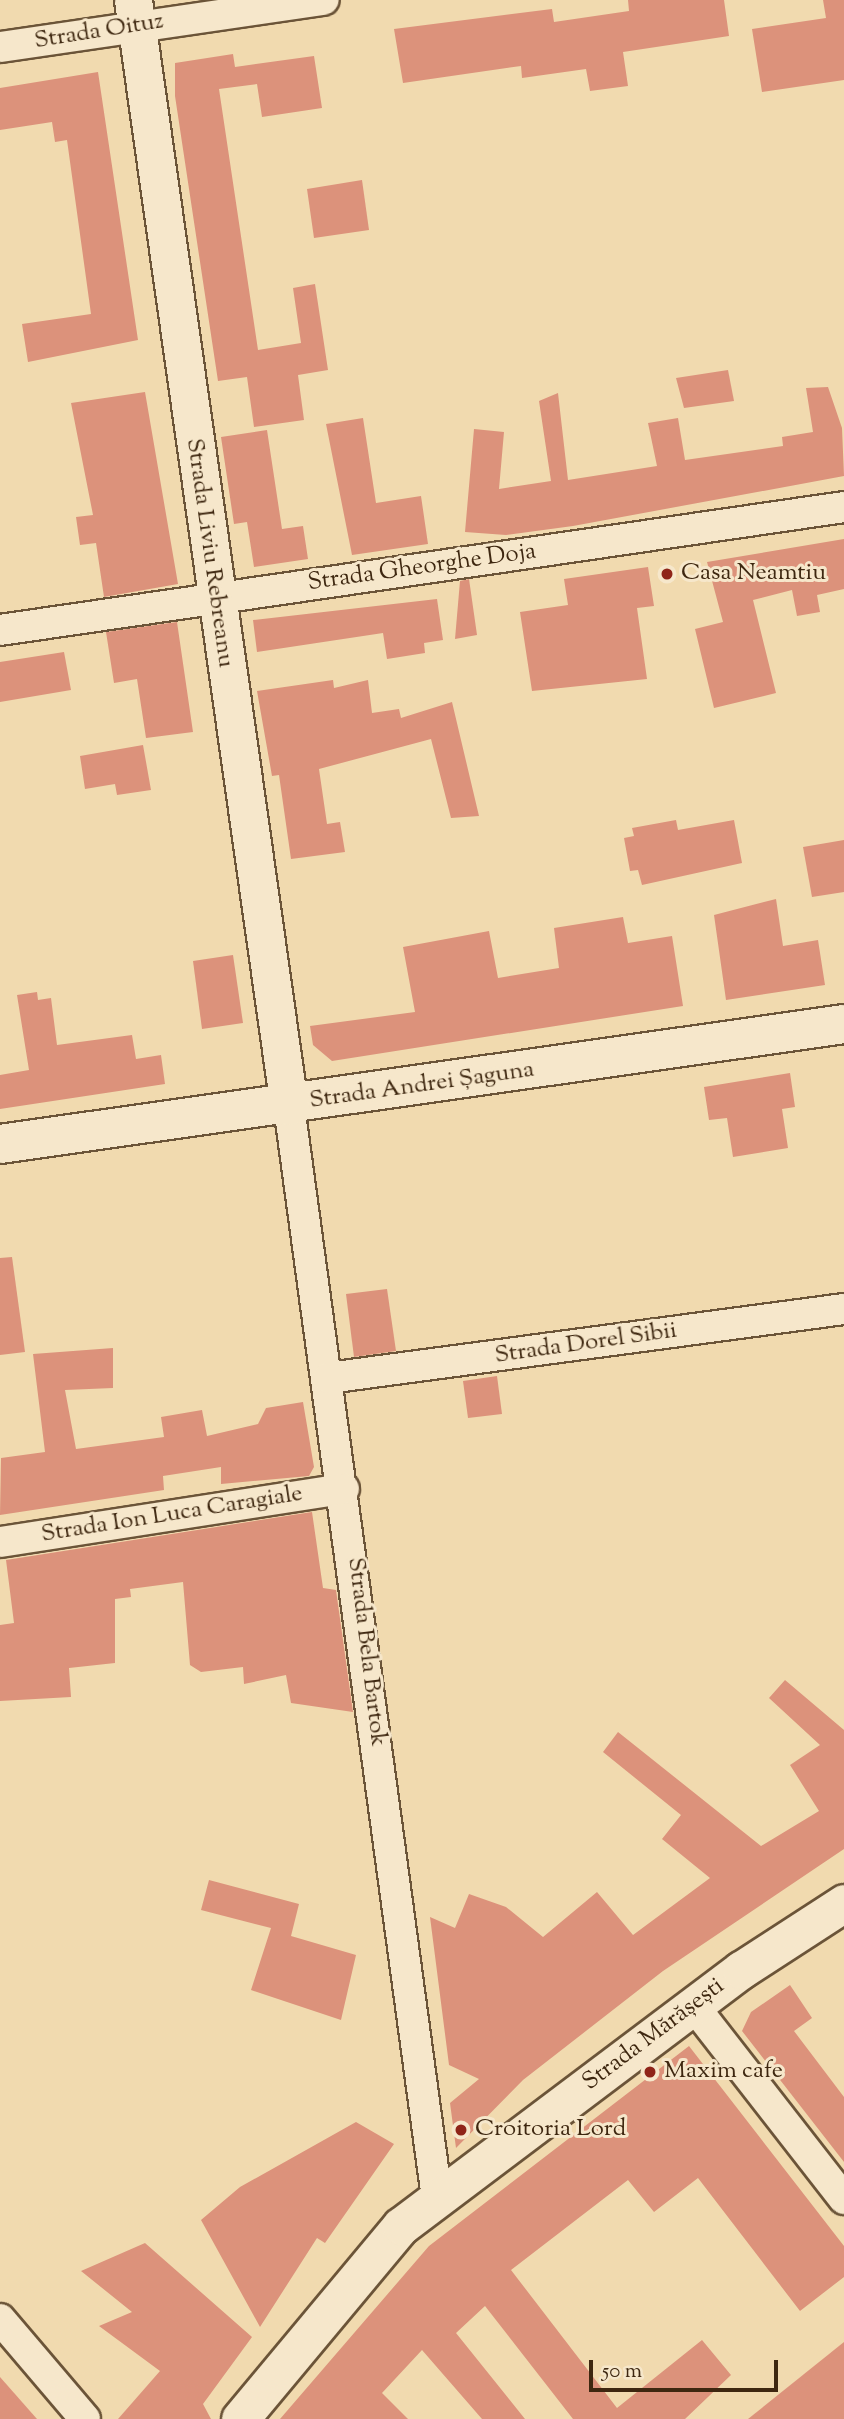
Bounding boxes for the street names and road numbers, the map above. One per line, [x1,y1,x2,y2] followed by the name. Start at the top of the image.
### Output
[32,8,166,56] street label: Strada Oituz
[179,437,239,669] street label: Strada Liviu Rebreanu
[306,538,538,598] street label: Strada Gheorghe Doja
[308,1056,536,1116] street label: Strada Andrei Șaguna
[493,1317,679,1371] street label: Strada Dorel Sibii
[39,1480,305,1550] street label: Strada Ion Luca Caragiale
[340,1556,392,1748] street label: Strada Bela Bartok
[577,1972,731,2098] street label: Strada Mărășești

